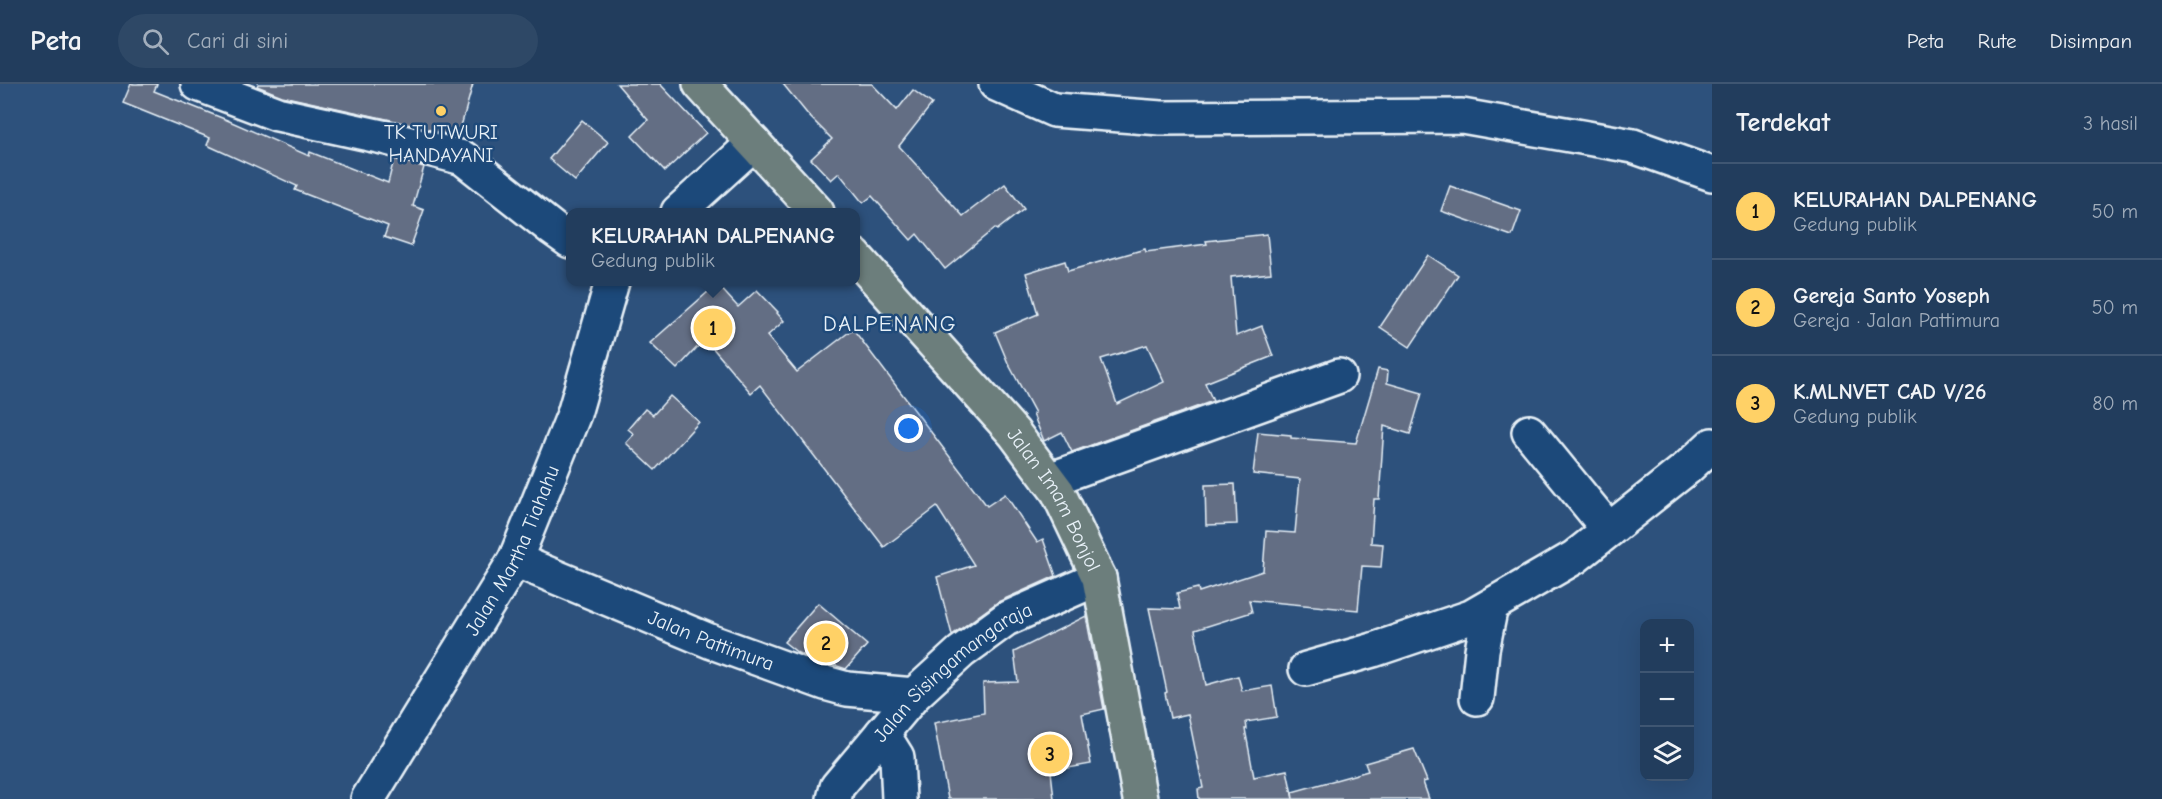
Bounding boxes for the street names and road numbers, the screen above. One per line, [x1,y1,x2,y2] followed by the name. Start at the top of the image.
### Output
[1003,423,1106,575] street label: Jalan Imam Bonjol
[460,462,564,640] street label: Jalan Martha Tiahahu
[868,597,1036,746] street label: Jalan Sisingamangaraja
[645,605,777,675] street label: Jalan Pattimura

